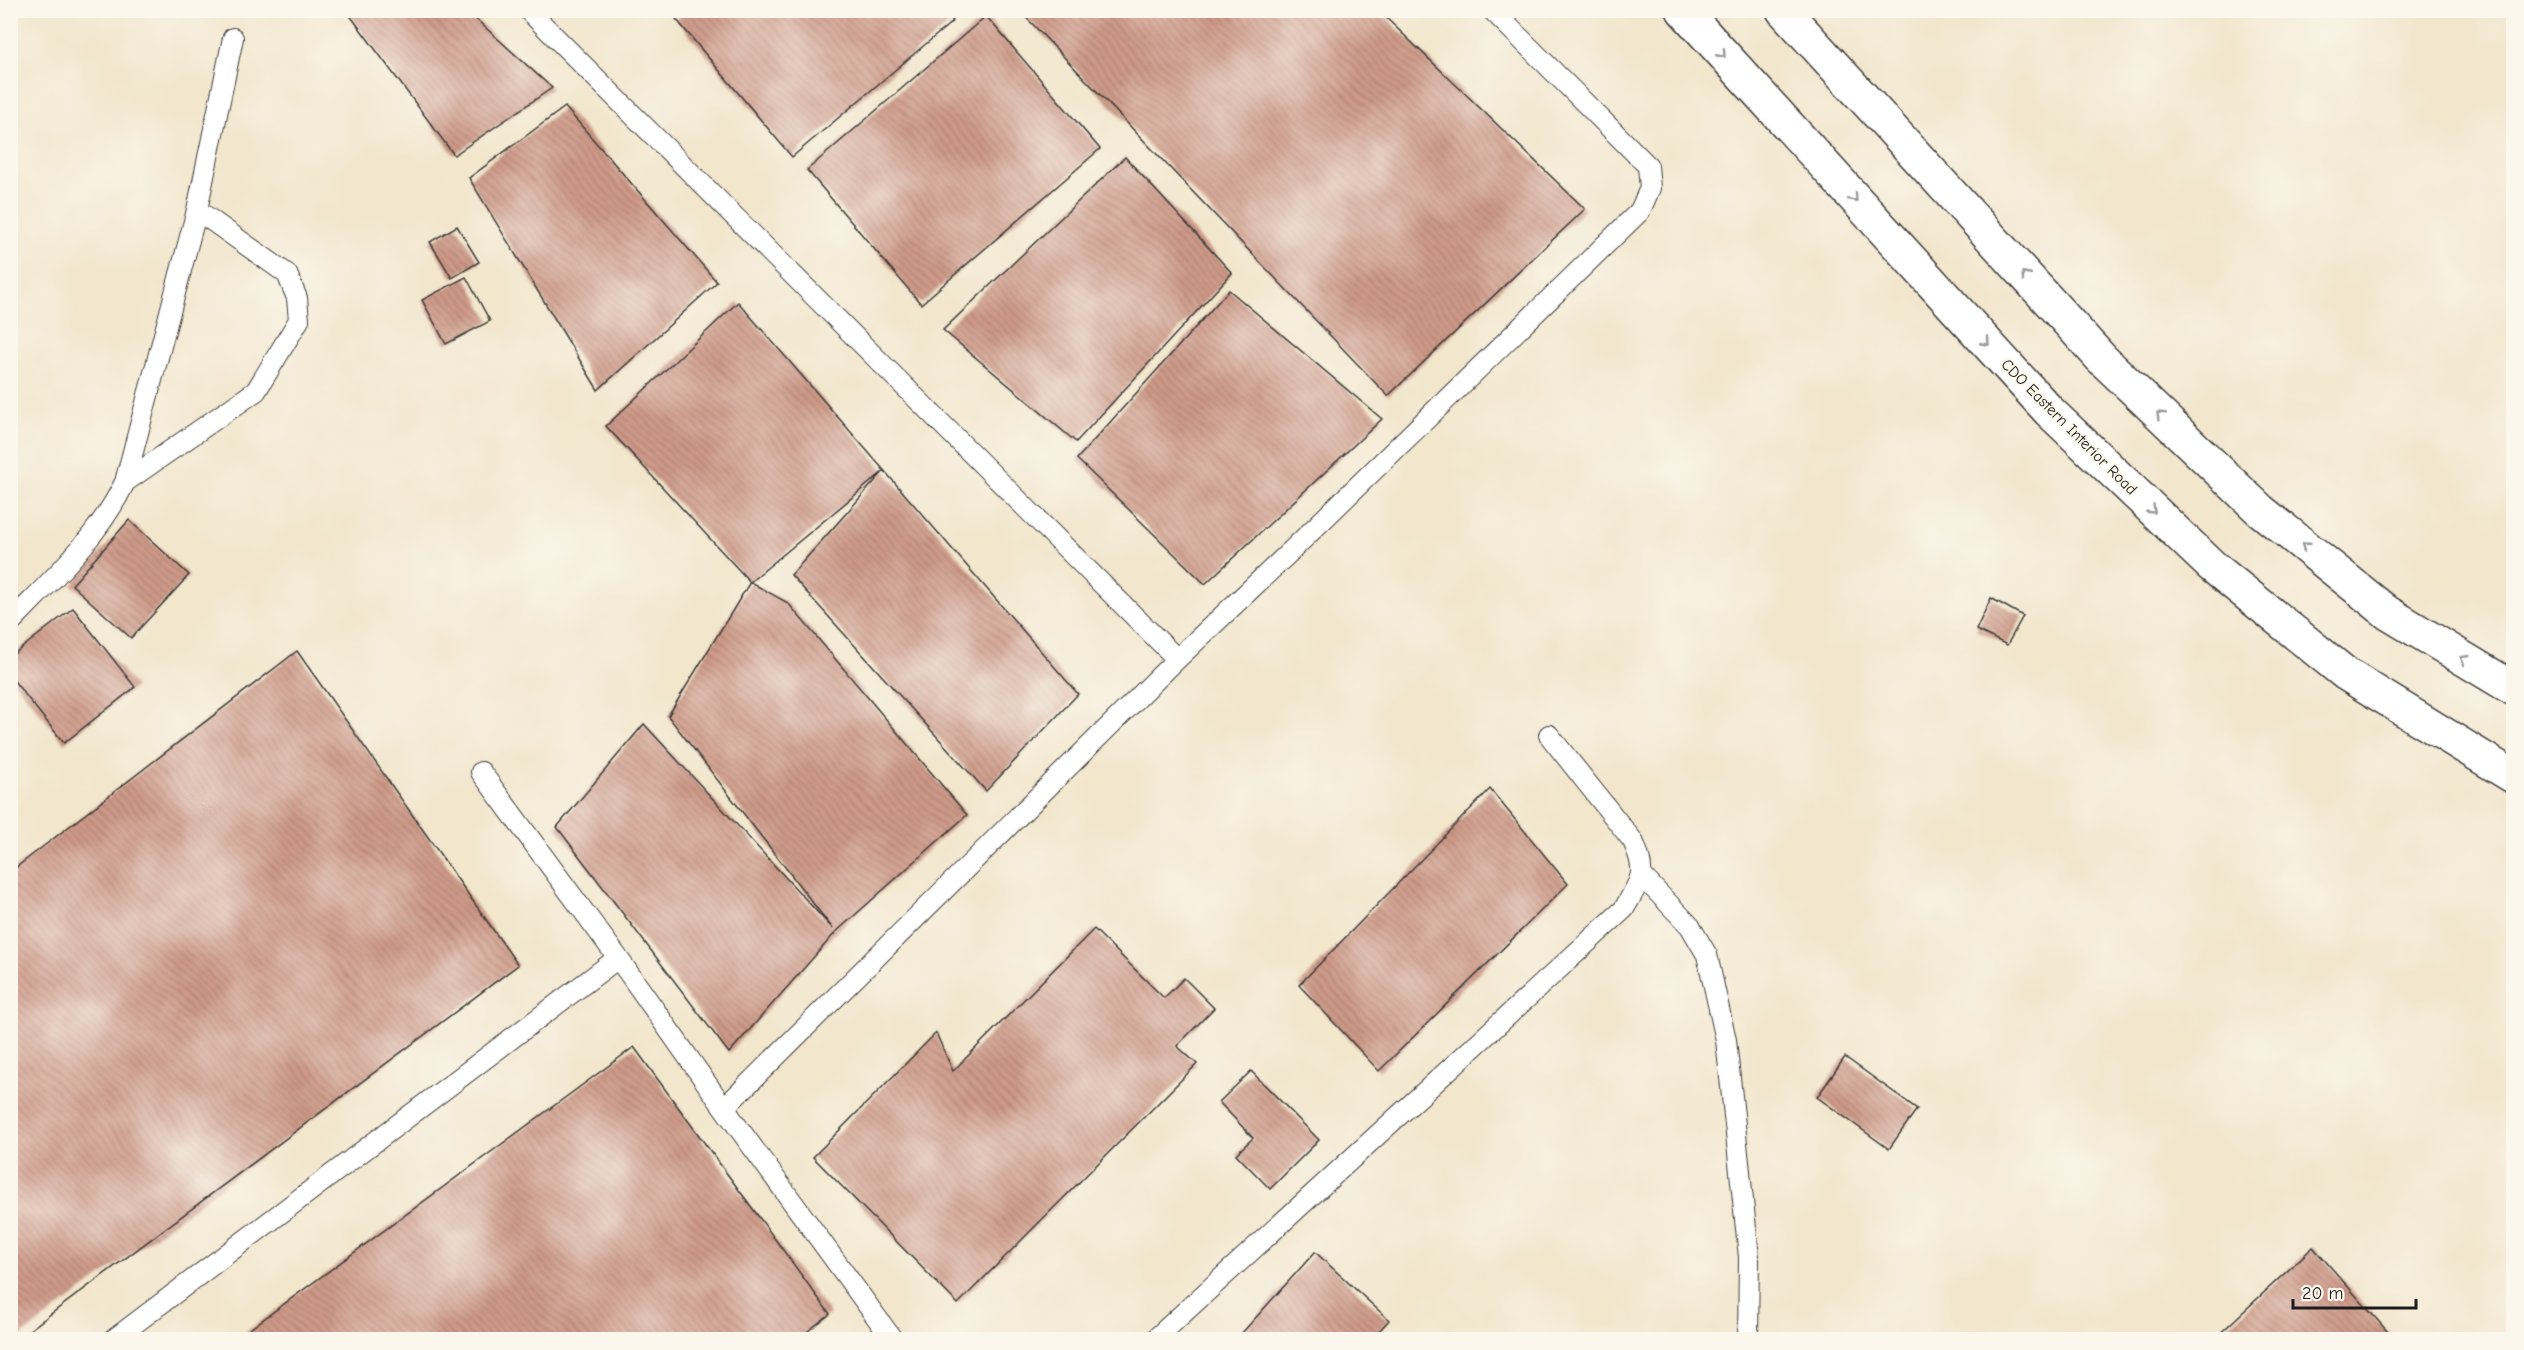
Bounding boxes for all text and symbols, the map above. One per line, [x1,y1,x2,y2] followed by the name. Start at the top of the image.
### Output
[1715,46,1726,57] one-way arrow
[1847,191,1858,201] one-way arrow
[2021,271,2032,282] one-way arrow
[1979,335,1990,345] one-way arrow
[1997,355,2141,499] street label: CDO Eastern Interior Road
[2157,411,2167,422] one-way arrow
[2145,502,2156,513] one-way arrow
[2301,542,2312,553] one-way arrow
[2460,654,2470,666] one-way arrow
[2293,1272,2416,1310] scale bar
[2302,1283,2343,1304] text: 20 m

